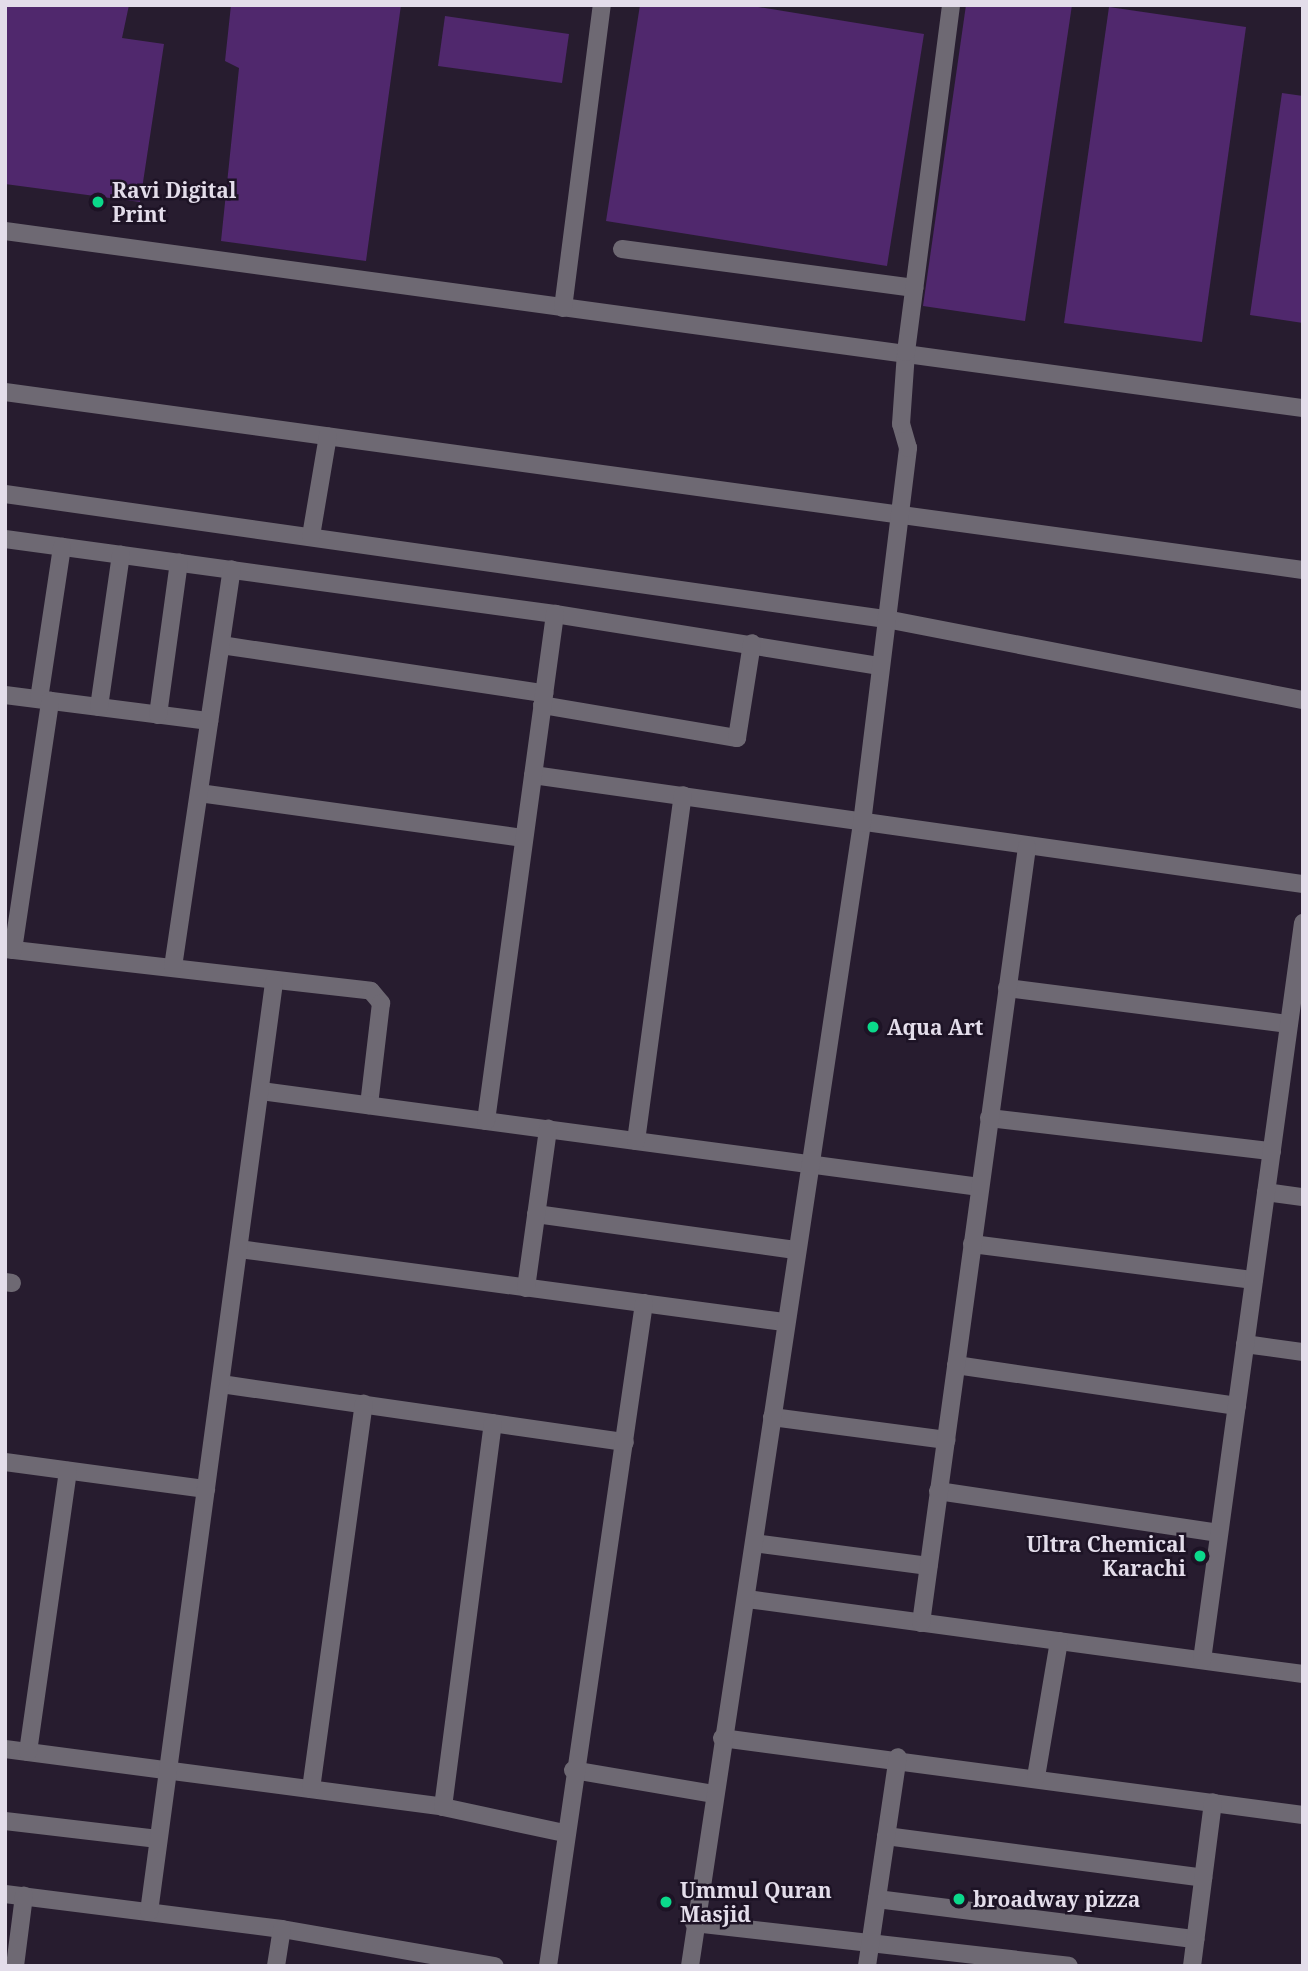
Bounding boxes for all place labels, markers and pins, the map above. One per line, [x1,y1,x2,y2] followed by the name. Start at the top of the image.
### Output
[112,177,236,227] place label: Ravi Digital Print
[90,194,106,210] marker: Ravi Digital Print
[887,1014,983,1040] place label: Aqua Art
[865,1019,881,1035] marker: Aqua Art
[1027,1531,1186,1581] place label: Ultra Chemical Karachi
[1192,1548,1208,1564] marker: Ultra Chemical Karachi
[680,1877,832,1927] place label: Ummul Quran Masjid
[973,1886,1140,1912] place label: broadway pizza
[951,1891,967,1907] marker: broadway pizza
[658,1894,674,1910] marker: Ummul Quran Masjid

